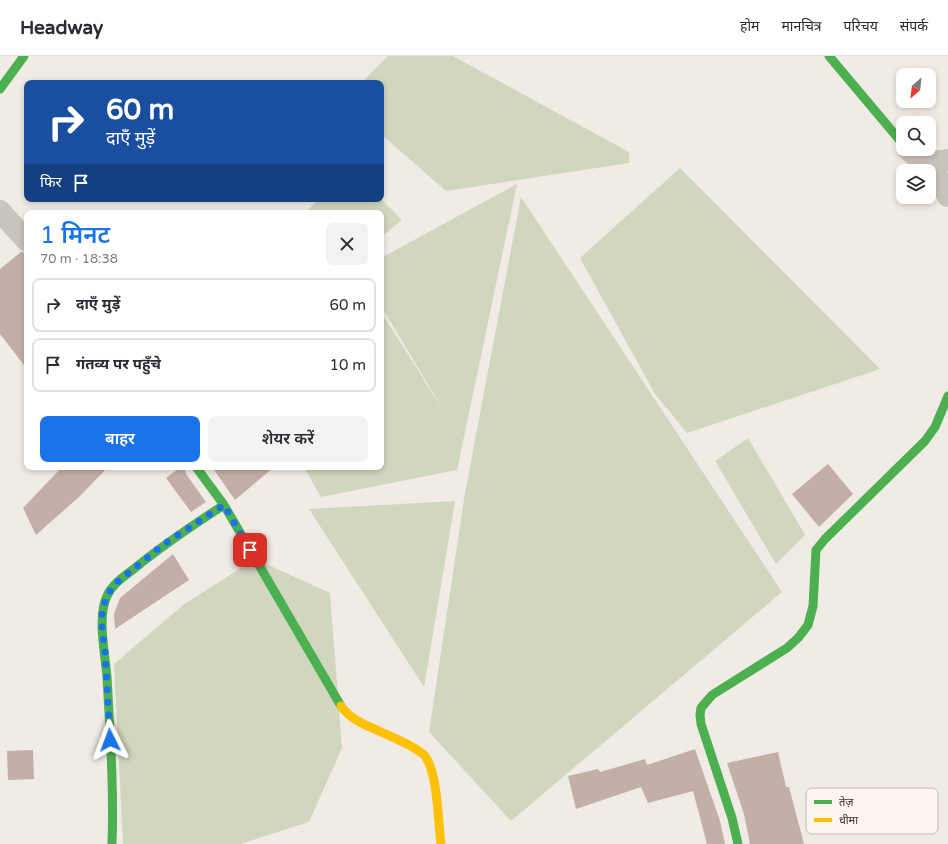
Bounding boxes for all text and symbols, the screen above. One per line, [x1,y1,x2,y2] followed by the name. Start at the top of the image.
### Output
[20,17,103,39] text: Headway
[740,18,759,35] text: होम
[781,18,822,35] text: मानचित्र
[844,18,878,35] text: परिचय
[900,18,928,35] text: संपर्क
[896,68,936,108] north arrow
[896,68,936,204] map controls
[106,93,174,127] text: 60 m
[40,96,92,148] icon: right
[896,116,936,156] button: search
[106,127,155,149] text: दाएँ मुड़ें
[896,164,936,204] button: layers
[70,172,92,194] icon: arrive
[40,173,62,191] text: फिर
[40,221,110,250] text: 1 मिनट
[326,223,368,265] button: close
[40,251,118,267] text: 70 m · 18:38
[42,294,64,316] icon: right
[76,295,120,313] text: दाएँ मुड़ें
[329,296,366,314] text: 60 m
[42,354,64,376] icon: arrive
[76,355,161,373] text: गंतव्य पर पहुँचे
[329,356,366,374] text: 10 m
[40,416,200,462] button: बाहर
[208,416,368,462] button: शेयर करें
[233,533,267,567] pin
[239,539,261,561] icon: arrive
[89,719,131,761] position arrow
[806,788,938,834] legend
[839,796,854,809] text: तेज़
[839,814,858,827] text: धीमा

